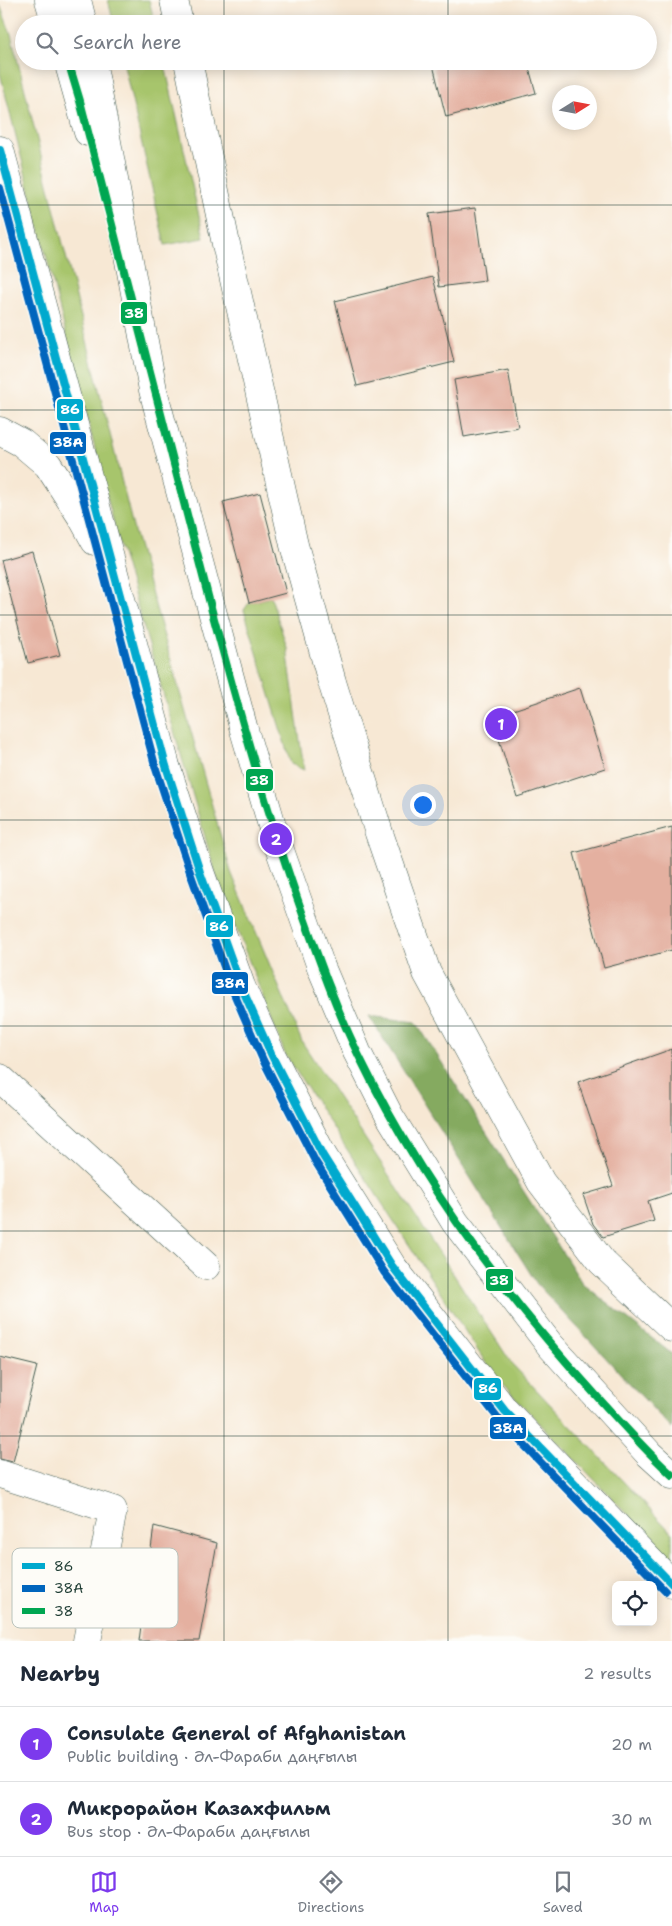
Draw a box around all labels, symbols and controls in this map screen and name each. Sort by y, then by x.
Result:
search box [15,15,657,70]
icon: search [33,29,61,57]
text: Search here [73,30,182,55]
north arrow [552,85,597,130]
line badge: 38 [120,301,148,325]
text: 38 [124,304,144,322]
line badge: 86 [56,398,84,422]
text: 86 [60,400,80,418]
line badge: 38А [49,431,87,455]
text: 38А [53,433,83,451]
pin: 1 [485,705,517,743]
line badge: 38 [245,768,274,792]
text: 38 [249,771,269,789]
your location [410,792,436,818]
pin: 2 [260,820,292,858]
line badge: 86 [205,914,234,938]
text: 86 [209,917,229,935]
line badge: 38А [211,971,249,995]
text: 38А [215,974,245,992]
line badge: 38 [485,1268,514,1292]
text: 38 [489,1271,509,1289]
line badge: 86 [473,1377,502,1401]
text: 86 [478,1379,498,1397]
line badge: 38А [489,1416,527,1440]
text: 38А [493,1419,523,1437]
legend [12,1548,178,1628]
text: 86 [54,1557,73,1575]
text: 38А [54,1579,83,1597]
map controls [612,1581,657,1626]
button: locate [612,1581,657,1626]
text: 38 [54,1602,73,1620]
text: Nearby [20,1660,100,1688]
text: 2 results [583,1663,652,1684]
text: Consulate General of Afghanistan [67,1721,406,1746]
text: 1 [32,1734,40,1755]
text: 20 m [611,1734,652,1755]
text: Public building · Әл-Фараби даңғылы [67,1746,357,1767]
text: Микрорайон Казахфильм [67,1796,331,1821]
text: 2 [30,1809,42,1830]
text: 30 m [611,1809,652,1830]
text: Bus stop · Әл-Фараби даңғылы [67,1821,310,1842]
tab: Map [89,1868,119,1916]
tab: Directions [298,1868,365,1916]
tab: Saved [543,1868,583,1916]

